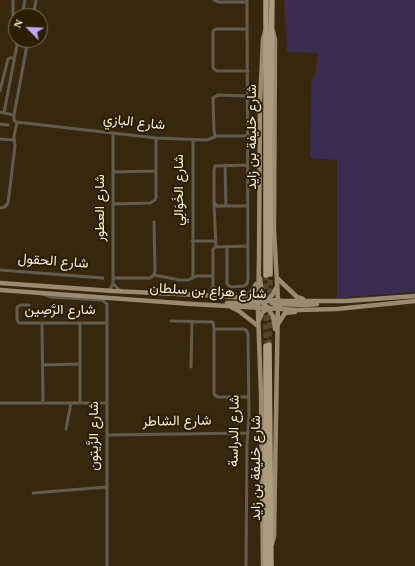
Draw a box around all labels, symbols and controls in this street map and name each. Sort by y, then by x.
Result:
north arrow [8,8,48,48]
text: N [11,17,25,30]
street label: شارع خليفة بن زايد [246,84,262,190]
street label: شارع البازي [102,112,166,136]
street label: شارع الخَوَالِي [173,154,189,226]
street label: شارع العطور [94,174,110,242]
street label: شارع الحقول [17,252,89,274]
street label: شارع هزاع بن سلطان [149,282,267,304]
street label: شارع الرَّصِين [25,304,95,320]
street label: شارع الدراسة [227,395,245,467]
street label: شارع الزَّيتون [88,401,104,471]
street label: شارع الشاطر [142,414,212,432]
street label: شارع خليفة بن زايد [250,415,266,521]

